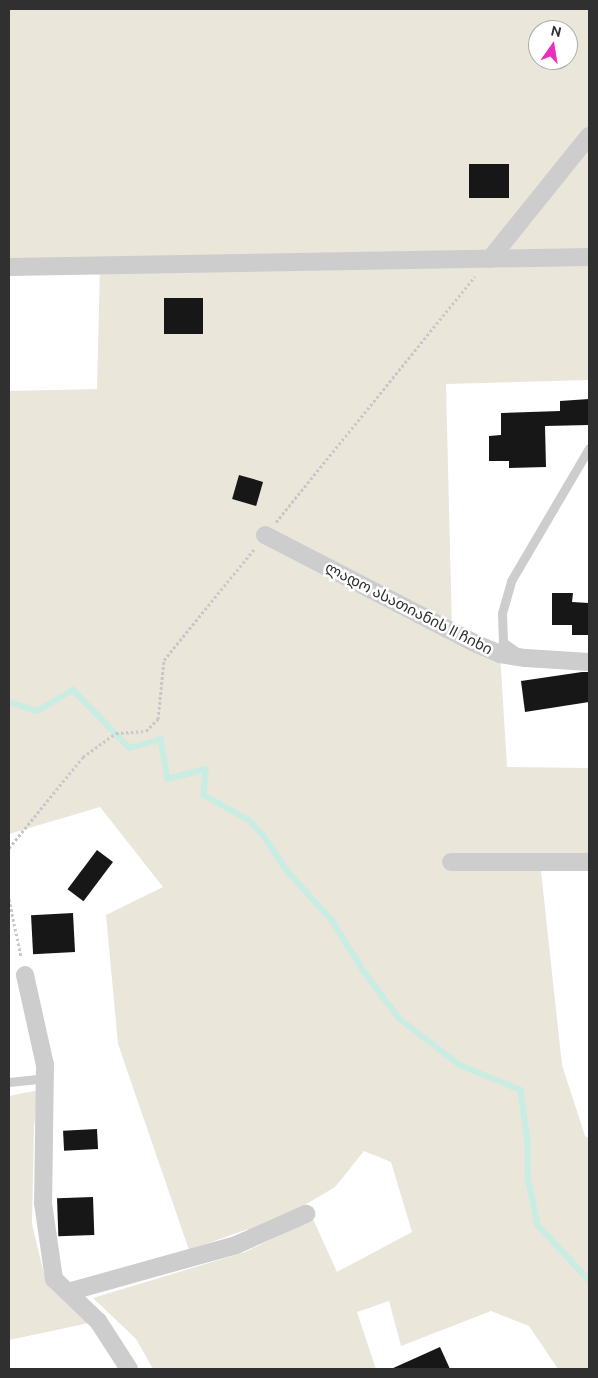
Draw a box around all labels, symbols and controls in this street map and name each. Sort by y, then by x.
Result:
north arrow [528,20,578,70]
text: N [549,22,563,40]
street label: ლადო ასათიანის II ჩიხი [322,558,496,658]

